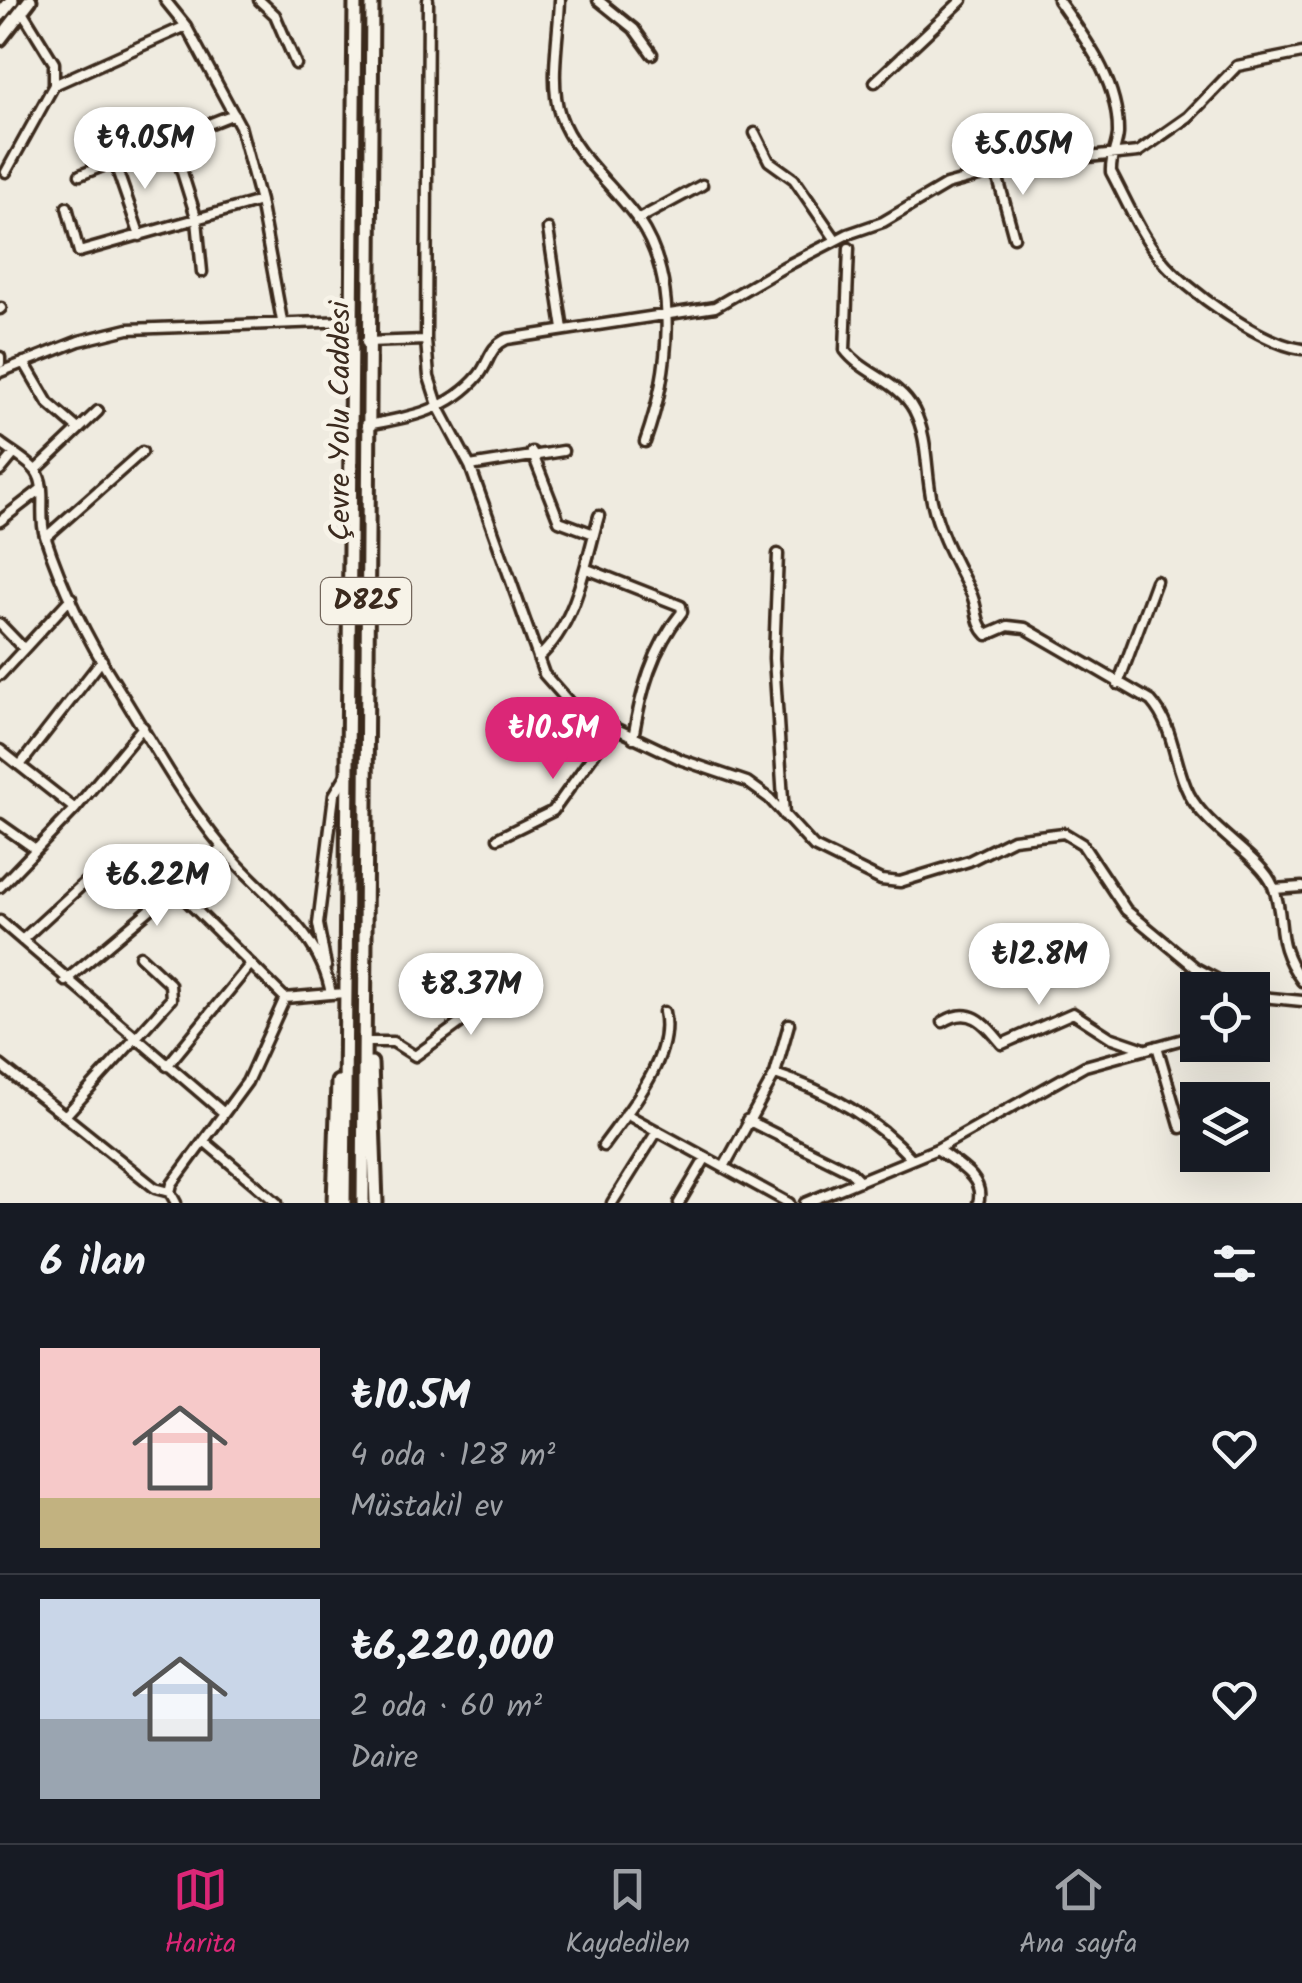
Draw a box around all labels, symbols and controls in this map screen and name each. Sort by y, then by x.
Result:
pin: ₺9.05M [64,107,226,192]
pin: ₺5.05M [942,113,1104,198]
text: ₺9.05M [96,114,194,165]
text: ₺5.05M [974,120,1072,171]
street label: Çevre Yolu Caddesi [317,299,365,541]
road number: D825 [321,578,411,624]
pin: ₺10.5M [472,697,634,782]
text: ₺10.5M [507,704,599,755]
pin: ₺6.22M [76,844,238,929]
text: ₺6.22M [105,851,209,902]
pin: ₺12.8M [958,923,1120,1008]
text: ₺12.8M [991,930,1087,981]
pin: ₺8.37M [390,953,552,1038]
text: ₺8.37M [421,960,521,1011]
map controls [1180,972,1270,1172]
button: locate [1180,972,1270,1062]
button: layers [1180,1082,1270,1172]
text: 6 ilan [40,1230,146,1297]
icon: filters [1207,1236,1262,1291]
text: ₺10.5M [350,1364,470,1431]
icon: home [120,1388,240,1508]
icon: heart [1207,1421,1262,1476]
text: 4 oda · 128 m² [350,1431,555,1482]
text: Müstakil ev [350,1482,503,1533]
text: ₺6,220,000 [350,1615,553,1682]
icon: home [120,1639,240,1759]
icon: heart [1207,1672,1262,1727]
text: 2 oda · 60 m² [350,1682,542,1733]
text: Daire [350,1733,418,1784]
tab: Harita [165,1862,236,1967]
tab: Kaydedilen [566,1862,690,1967]
tab: Ana sayfa [1019,1862,1137,1967]

